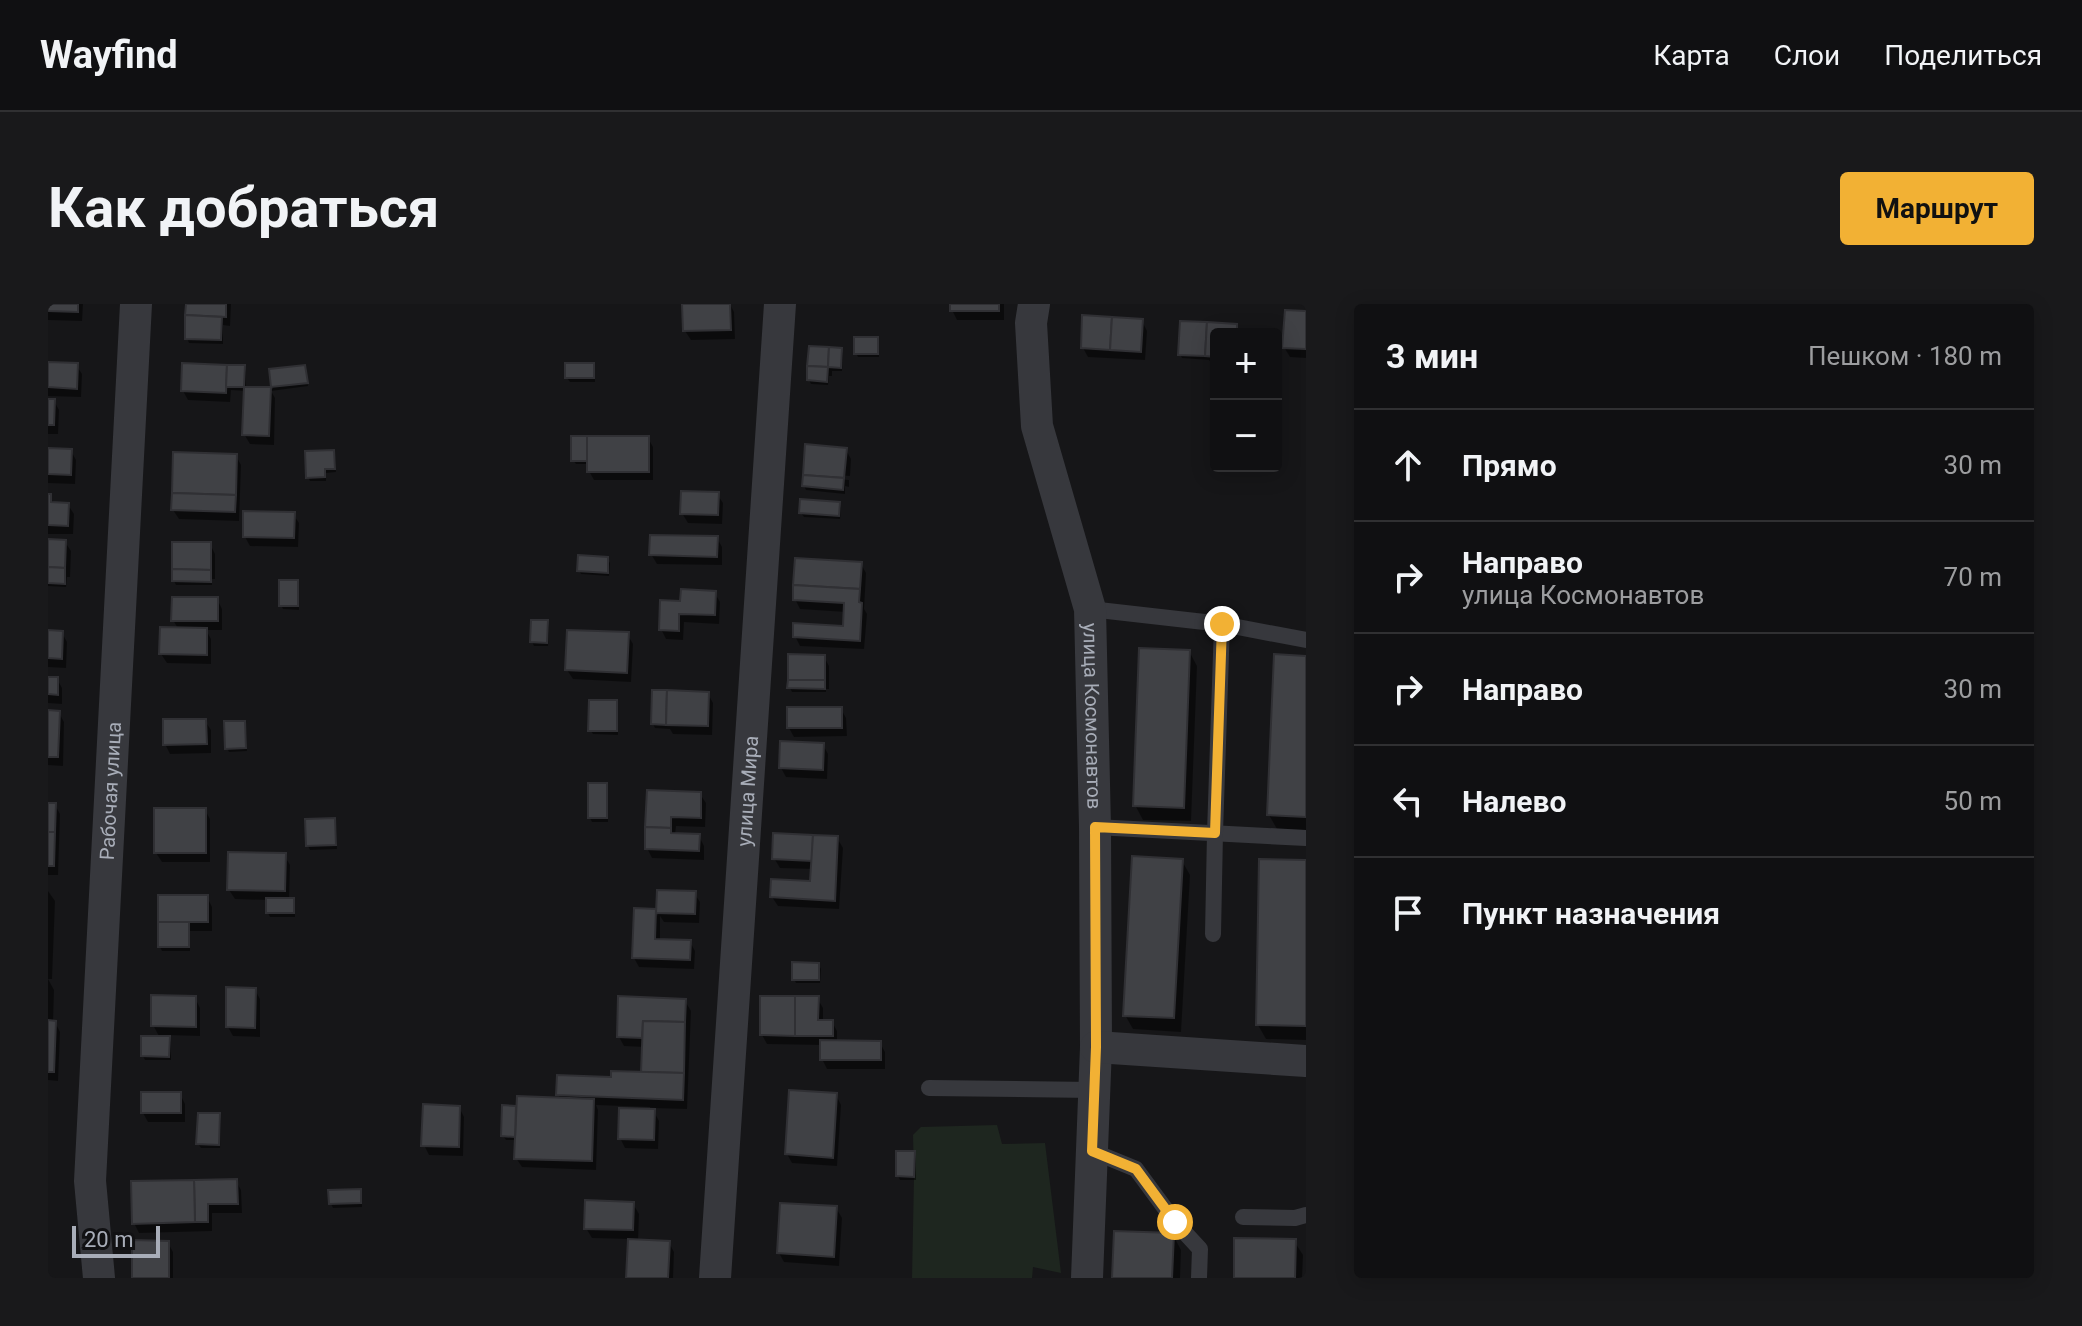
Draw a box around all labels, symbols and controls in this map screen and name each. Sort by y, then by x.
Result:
text: Wayfind [40,33,178,77]
text: Карта [1653,39,1730,72]
text: Слои [1774,39,1840,72]
text: Поделиться [1884,39,2042,72]
button: Маршрут [1840,172,2034,245]
text: Как добраться [48,175,439,241]
map controls [1210,328,1282,472]
button: + [1210,328,1282,400]
text: 3 мин [1386,336,1478,376]
text: Пешком · 180 m [1808,341,2002,371]
button: − [1210,400,1282,472]
icon: ahead [1386,443,1430,487]
text: Прямо [1462,448,1557,483]
text: 30 m [1944,450,2002,480]
text: Направо [1462,545,1583,580]
icon: right [1386,555,1430,599]
text: 70 m [1944,562,2002,592]
text: улица Космонавтов [1462,580,1704,610]
route end [1204,606,1240,642]
street label: улица Космонавтов [1078,623,1107,810]
icon: right [1386,667,1430,711]
text: Направо [1462,672,1583,707]
text: 30 m [1944,674,2002,704]
street label: Рабочая улица [95,721,126,861]
street label: улица Мира [732,735,763,847]
icon: left [1386,779,1430,823]
text: Налево [1462,784,1566,819]
text: 50 m [1944,786,2002,816]
icon: arrive [1386,891,1430,935]
text: Пункт назначения [1462,896,1720,931]
route start [1157,1204,1193,1240]
scale bar [72,1222,160,1258]
text: 20 m [84,1227,133,1252]

